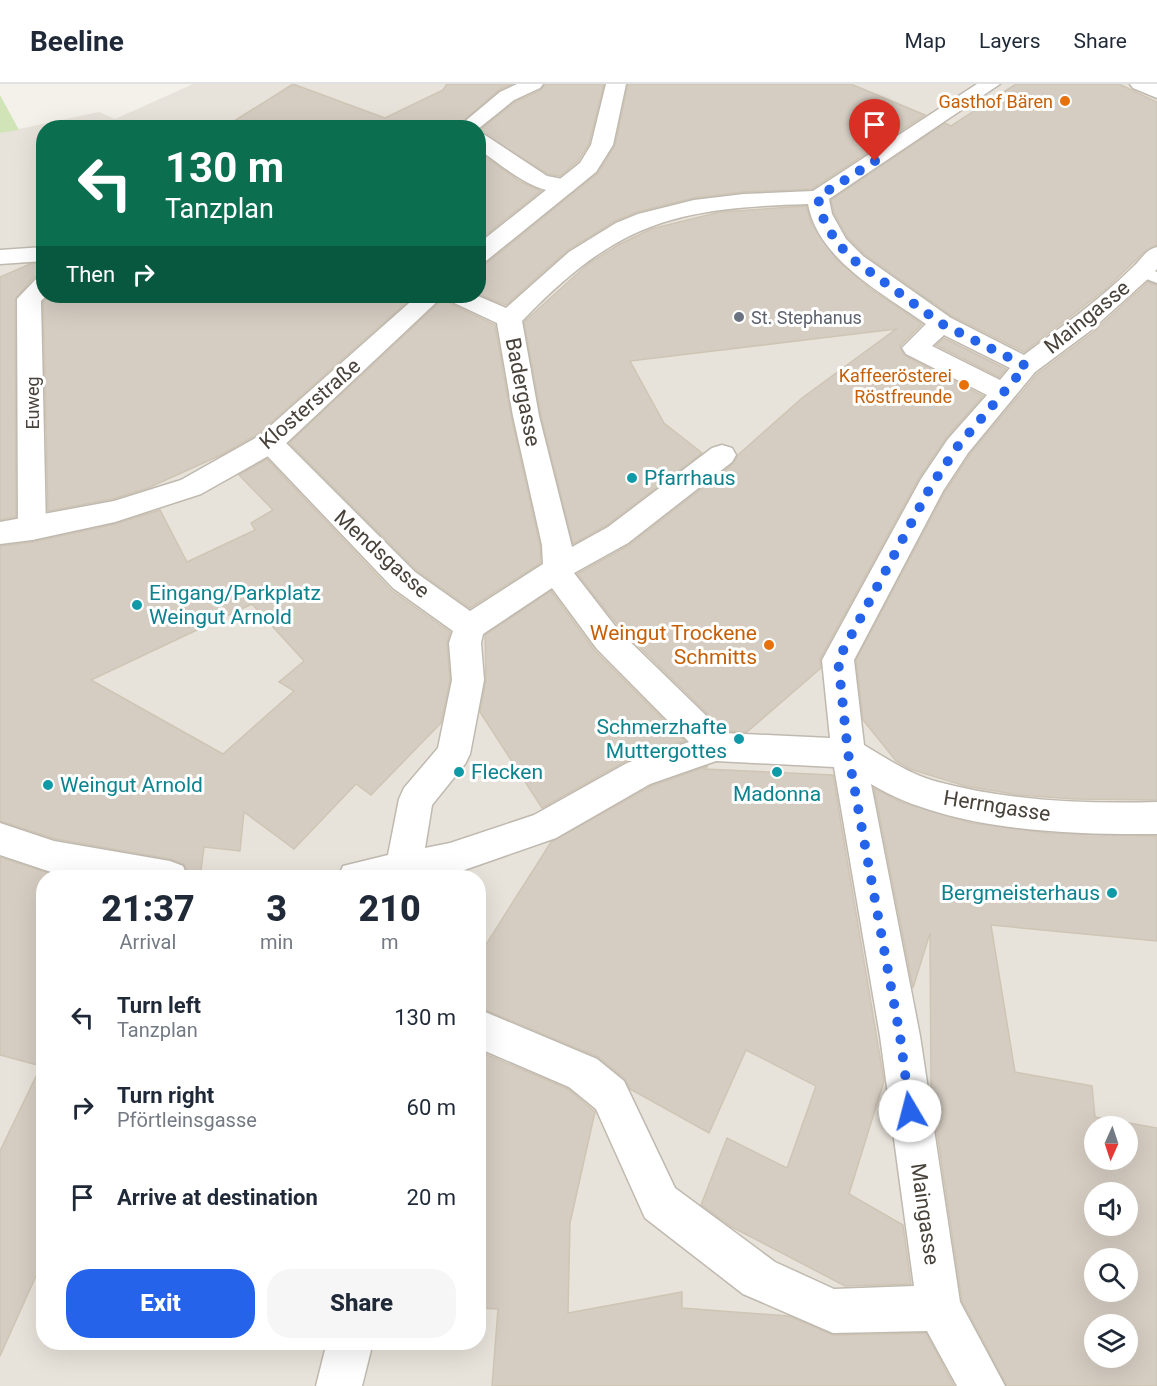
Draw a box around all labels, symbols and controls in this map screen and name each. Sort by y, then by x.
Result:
text: Beeline [30,25,124,58]
text: Map [904,29,946,53]
text: Layers [979,29,1040,53]
text: Share [1073,29,1127,53]
place label: Gasthof Bären [938,91,1053,112]
marker: Gasthof Bären [1058,94,1072,108]
pin [849,99,900,161]
icon: arrive [858,108,891,141]
text: 130 m [165,143,284,192]
icon: left [66,144,144,222]
text: Tanzplan [165,193,274,225]
icon: right [127,258,160,291]
text: Then [66,262,115,287]
street label: Maingasse [1040,275,1134,359]
place label: St. Stephanus [751,307,862,328]
marker: St. Stephanus [732,310,746,324]
street label: Badergasse [501,336,545,448]
street label: Klosterstraße [255,354,365,454]
place label: Kaffeerösterei Röstfreunde [839,365,952,407]
street label: Euweg [22,376,43,430]
marker: Kaffeerösterei Röstfreunde [957,378,971,392]
place label: Pfarrhaus [644,466,736,490]
marker: Pfarrhaus [625,471,639,485]
street label: Mendsgasse [329,505,435,603]
place label: Eingang/Parkplatz Weingut Arnold [149,581,321,629]
marker: Eingang/Parkplatz Weingut Arnold [130,598,144,612]
place label: Weingut Trockene Schmitts [590,621,757,669]
marker: Weingut Trockene Schmitts [762,638,776,652]
place label: Schmerzhafte Muttergottes [597,715,727,763]
marker: Schmerzhafte Muttergottes [732,732,746,746]
place label: Flecken [471,760,543,784]
marker: Flecken [452,765,466,779]
marker: Madonna [770,765,784,779]
place label: Weingut Arnold [60,773,203,797]
marker: Weingut Arnold [41,778,55,792]
place label: Madonna [733,782,821,806]
street label: Herrngasse [942,786,1052,826]
place label: Bergmeisterhaus [941,881,1100,905]
marker: Bergmeisterhaus [1105,886,1119,900]
text: 21:37 [101,888,195,930]
text: 3 [266,888,287,930]
text: 210 [359,888,421,930]
text: Arrival [120,930,176,954]
text: min [260,930,293,954]
text: m [381,930,398,954]
text: Turn left [117,993,201,1018]
icon: left [66,1001,99,1034]
text: 130 m [394,1005,456,1030]
text: Tanzplan [117,1018,198,1042]
position arrow [878,1079,942,1143]
text: Turn right [117,1083,214,1108]
icon: right [66,1091,99,1124]
text: 60 m [407,1095,456,1120]
text: Pförtleinsgasse [117,1108,257,1132]
north arrow [1084,1116,1138,1170]
map controls [1084,1116,1138,1368]
street label: Maingasse [906,1162,944,1266]
icon: arrive [66,1181,99,1214]
button: sound [1084,1182,1138,1236]
text: Arrive at destination [117,1185,318,1210]
text: 20 m [407,1185,456,1210]
button: search [1084,1248,1138,1302]
button: Exit [66,1269,255,1338]
button: Share [267,1269,456,1338]
button: layers [1084,1314,1138,1368]

